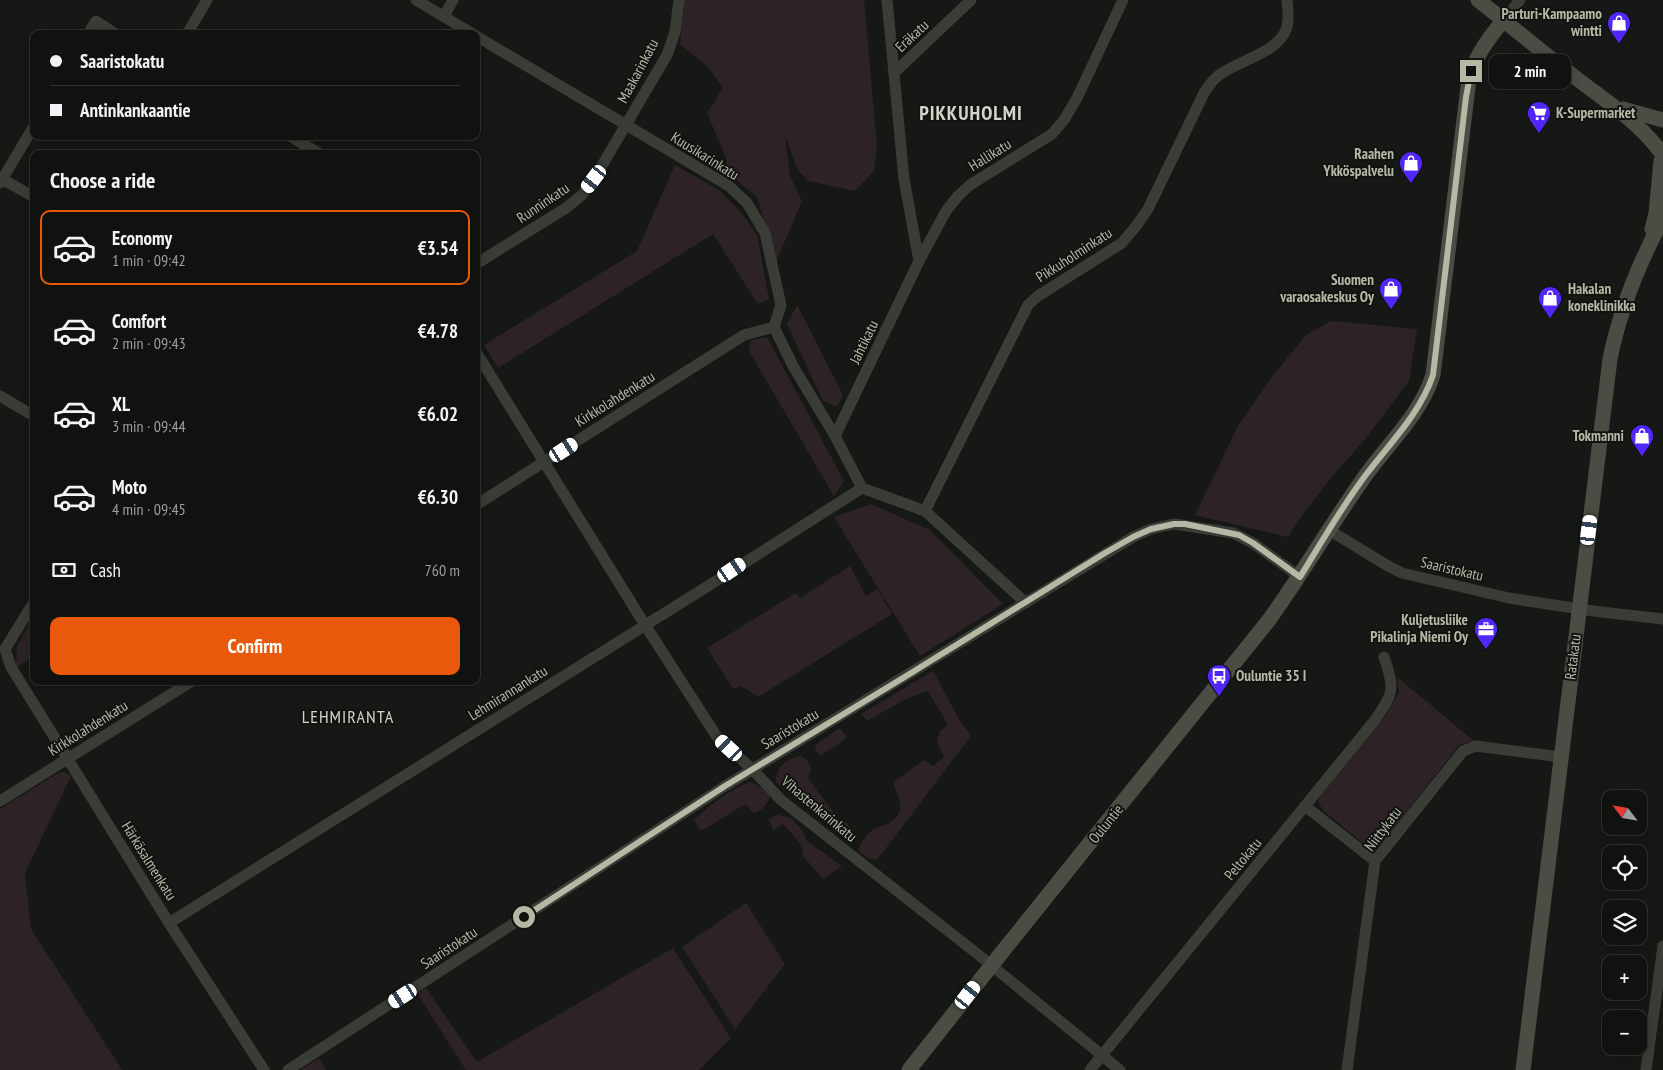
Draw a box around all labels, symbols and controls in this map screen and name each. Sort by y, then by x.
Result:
place label: Parturi-Kampaamo wintti [1501,4,1602,40]
shop icon: Parturi-Kampaamo wintti [1606,10,1632,44]
street label: Eräkatu [891,15,932,56]
street label: Maakarinkatu [613,35,662,106]
text: Saaristokatu [80,49,164,73]
callout: 2 min [1488,54,1571,88]
route end [1460,60,1482,82]
text: 2 min [1514,61,1546,81]
text: Antinkankaantie [80,98,191,122]
district label: PIKKUHOLMI [919,100,1023,126]
supermarket icon: K-Supermarket [1526,100,1552,134]
place label: K-Supermarket [1556,103,1636,122]
street label: Kuusikarinkatu [668,127,743,184]
street label: Hallikatu [965,134,1015,175]
place label: Raahen Ykköspalvelu [1322,144,1394,180]
shop icon: Raahen Ykköspalvelu [1398,150,1424,184]
car [578,163,609,195]
text: Choose a ride [50,166,155,194]
street label: Runninkatu [513,178,573,227]
street label: Pikkuholminkatu [1032,223,1115,286]
icon: car [52,225,97,270]
text: Economy [112,226,172,250]
text: €3.54 [418,236,458,260]
text: 1 min · 09:42 [112,250,186,270]
place label: Suomen varaosakeskus Oy [1279,270,1375,306]
shop icon: Suomen varaosakeskus Oy [1378,276,1404,310]
place label: Hakalan koneklinikka [1568,279,1636,315]
shop icon: Hakalan koneklinikka [1537,285,1563,319]
icon: car [52,308,97,353]
text: Comfort [112,309,166,333]
street label: Jahtikatu [844,317,882,368]
text: €4.78 [418,319,458,343]
text: 2 min · 09:43 [112,333,186,353]
street label: Kirkkolahdenkatu [571,367,658,431]
icon: car [52,391,97,436]
text: XL [112,392,130,416]
text: €6.02 [418,402,458,426]
text: 3 min · 09:44 [112,416,186,436]
shop icon: Tokmanni [1629,423,1655,457]
place label: Tokmanni [1573,426,1624,445]
car [547,436,580,464]
icon: car [52,474,97,519]
text: Moto [112,475,147,499]
text: €6.30 [418,485,458,509]
text: 4 min · 09:45 [112,499,186,519]
car [1579,514,1598,546]
street label: Saaristokatu [1419,552,1485,585]
car [715,555,748,585]
icon: cash [50,556,78,584]
text: Cash [90,558,121,582]
text: 760 m [425,560,460,580]
place label: Kuljetusliike Pikalinja Niemi Oy [1370,610,1469,646]
office icon: Kuljetusliike Pikalinja Niemi Oy [1473,616,1499,650]
button: Confirm [50,617,460,675]
street label: Ratakatu [1560,633,1585,681]
street label: Lehmirannankatu [465,661,551,724]
bus stop icon: Ouluntie 35 I [1206,663,1232,697]
place label: Ouluntie 35 I [1236,666,1306,685]
street label: Kirkkolahdenkatu [44,696,131,760]
street label: Saaristokatu [758,704,822,753]
district label: LEHMIRANTA [302,705,394,728]
car [712,732,745,764]
street label: Vihastenkarinkatu [777,771,861,846]
north arrow [1602,790,1648,835]
map controls [1602,790,1647,1055]
street label: Ouluntie [1084,800,1127,847]
street label: Niittykatu [1360,803,1405,855]
street label: Härkäsalmenkatu [118,818,181,904]
street label: Peltokatu [1220,834,1265,884]
button: locate [1602,845,1647,890]
button: layers [1602,900,1647,945]
route start [513,906,535,928]
street label: Saaristokatu [417,922,481,973]
button: + [1602,955,1647,1000]
car [952,979,983,1011]
car [386,982,419,1010]
button: − [1602,1010,1647,1055]

